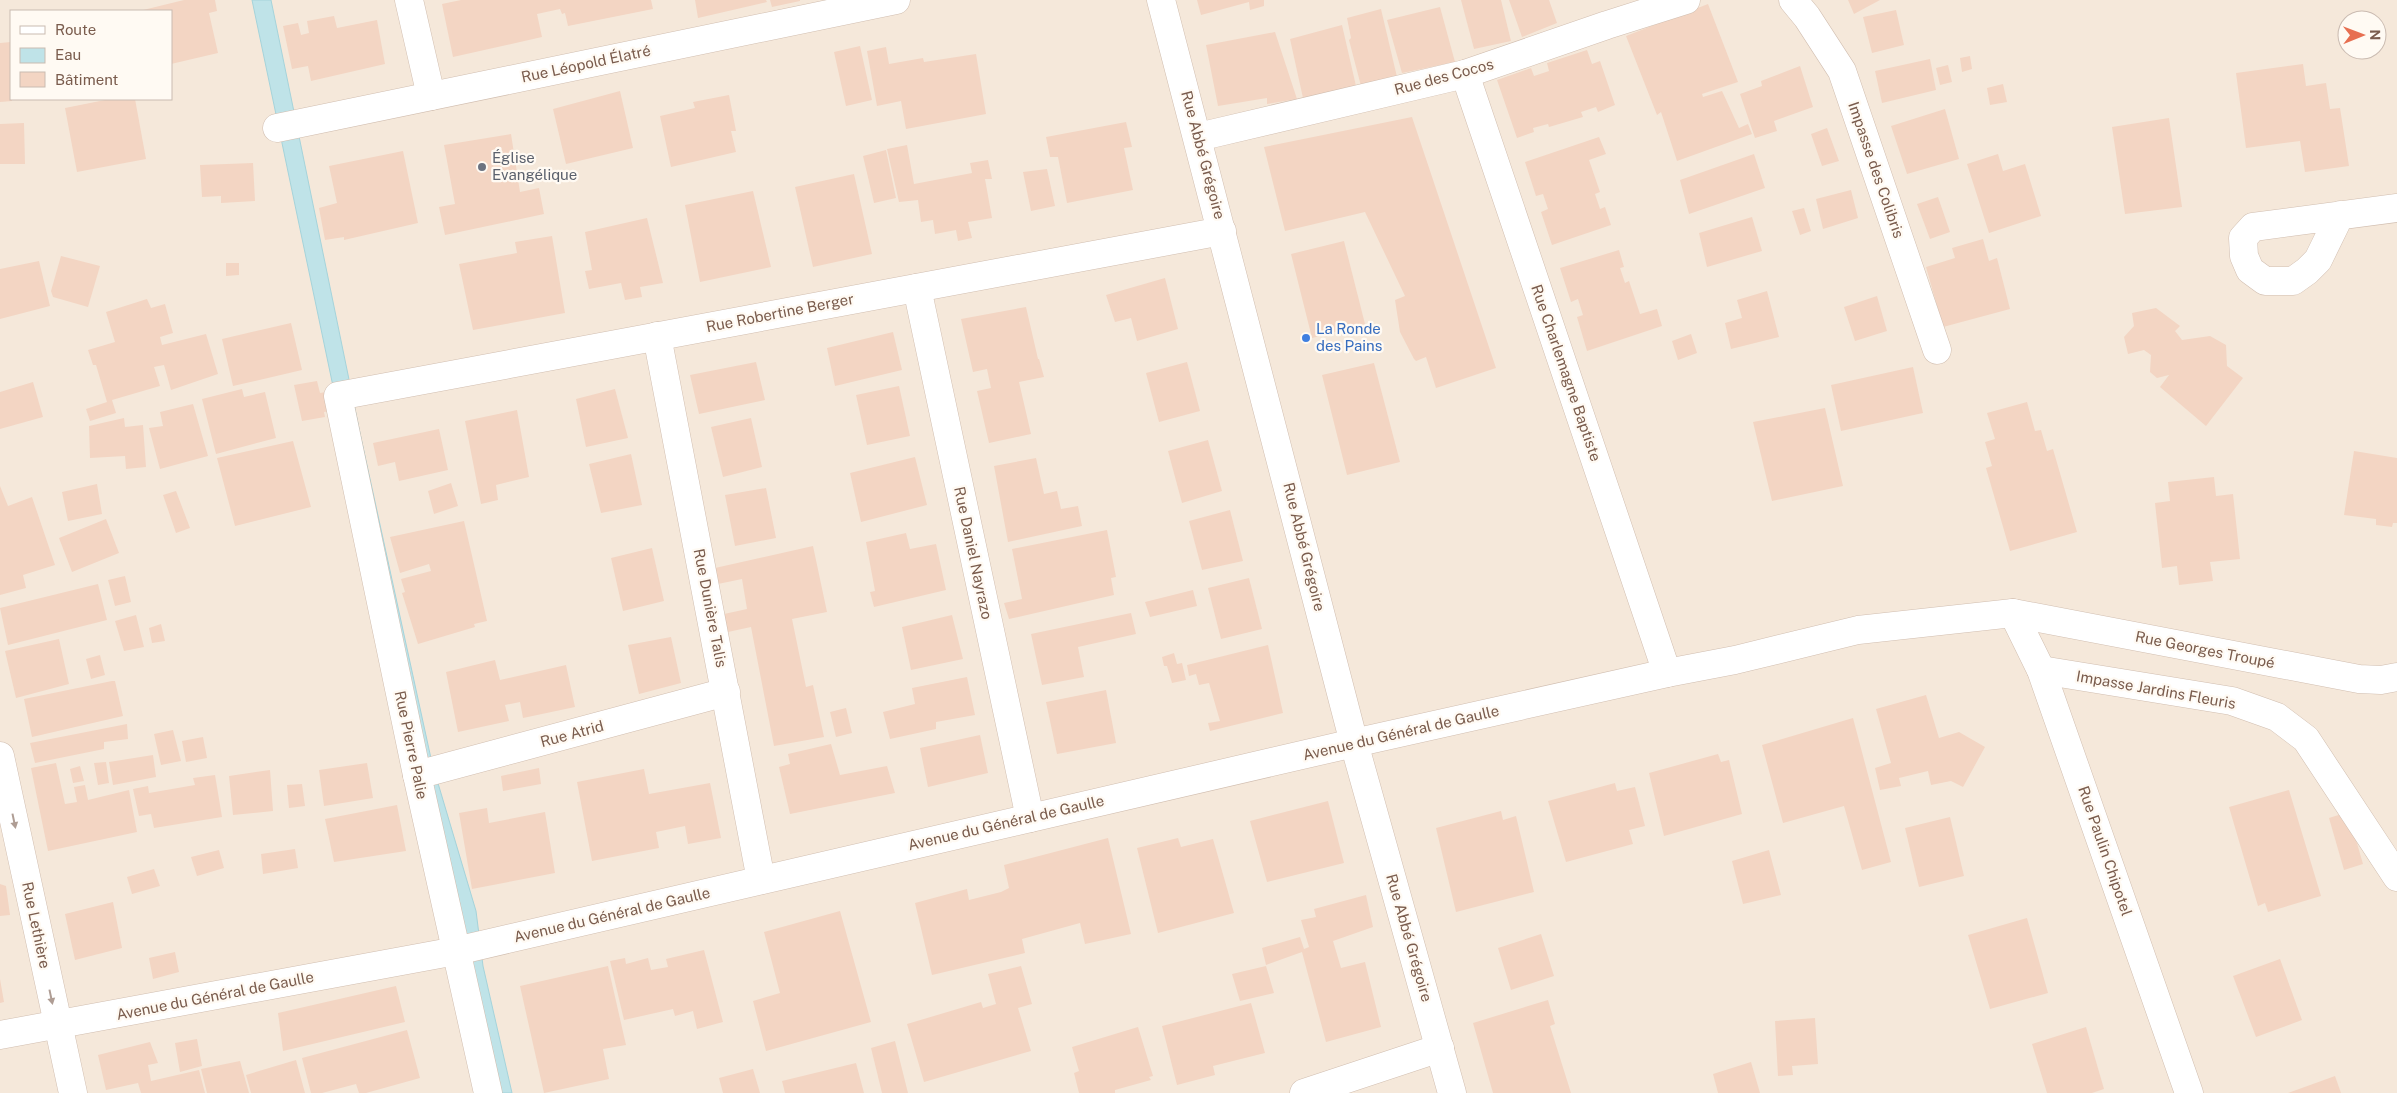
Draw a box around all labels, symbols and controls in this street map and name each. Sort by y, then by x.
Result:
legend [10,10,172,100]
north arrow [2337,10,2387,60]
text: Route [55,21,96,38]
text: N [2367,29,2383,40]
street label: Rue Léopold Élatré [520,41,652,86]
text: Eau [55,46,81,63]
street label: Rue des Cocos [1392,55,1495,98]
text: Bâtiment [55,71,118,88]
street label: Rue Abbé Grégoire [1178,89,1229,221]
street label: Impasse des Colibris [1845,99,1908,240]
place label: Église Evangélique [492,149,577,183]
marker: Église Evangélique [476,161,488,173]
street label: Rue Charlemagne Baptiste [1528,282,1605,463]
street label: Rue Robertine Berger [705,290,855,335]
place label: La Ronde des Pains [1316,320,1382,354]
marker: La Ronde des Pains [1300,332,1312,344]
street label: Rue Abbé Grégoire [1280,481,1329,613]
street label: Rue Daniel Nayrazo [951,485,996,621]
street label: Rue Dunière Talis [691,547,730,669]
street label: Rue Georges Troupé [2134,628,2276,671]
street label: Impasse Jardins Fleuris [2075,667,2237,712]
street label: Rue Pierre Palie [392,689,431,801]
street label: Avenue du Général de Gaulle [1301,702,1501,763]
street label: Rue Atrid [538,717,605,750]
street label: Rue Paulin Chipotel [2075,784,2136,918]
street label: Avenue du Général de Gaulle [906,792,1106,853]
one-way arrow [10,813,18,829]
street label: Rue Abbé Grégoire [1383,872,1436,1004]
street label: Rue Lethière [19,880,54,970]
street label: Avenue du Général de Gaulle [512,884,712,945]
street label: Avenue du Général de Gaulle [115,968,315,1023]
one-way arrow [47,989,55,1005]

